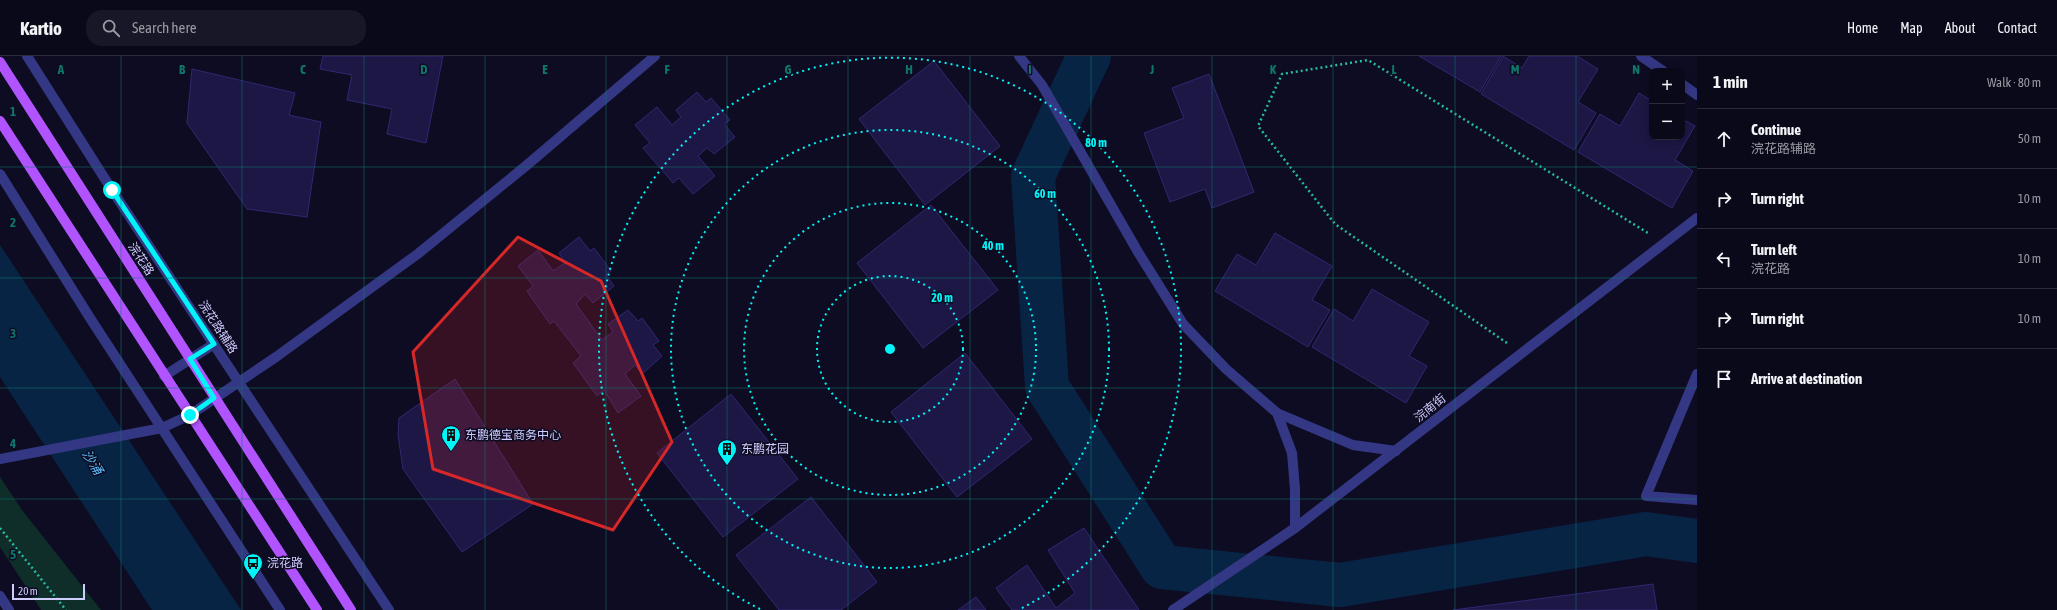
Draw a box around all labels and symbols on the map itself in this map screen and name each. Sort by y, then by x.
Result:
text: A [57,62,65,77]
text: B [179,62,186,77]
text: C [300,62,306,77]
text: D [420,62,428,77]
text: E [542,62,548,77]
text: F [664,62,670,77]
text: G [785,62,792,77]
text: H [905,62,913,77]
text: I [1028,62,1032,77]
text: J [1149,62,1154,77]
text: K [1270,62,1277,77]
text: L [1391,62,1397,77]
text: M [1511,62,1520,77]
text: N [1632,62,1640,77]
text: 1 [10,104,16,119]
text: 80 m [1085,136,1107,150]
route start [103,181,121,199]
text: 60 m [1034,187,1056,201]
text: 2 [10,215,16,230]
text: 40 m [981,239,1004,253]
street label: 浣花路 [125,240,157,278]
text: 20 m [931,291,953,305]
street label: 浣花路辅路 [196,298,240,356]
text: 3 [10,326,16,341]
centre of rings [883,342,897,356]
street label: 浣南街 [1412,391,1448,425]
route end [181,406,199,424]
building icon: 东鹏德宝商务中心 [440,424,462,452]
place label: 东鹏德宝商务中心 [465,428,561,442]
text: 4 [9,436,16,451]
building icon: 东鹏花园 [716,438,738,466]
place label: 东鹏花园 [741,442,789,456]
water label: 沙涌 [79,447,107,479]
text: 5 [10,547,16,562]
bus stop icon: 浣花路 [242,552,264,580]
place label: 浣花路 [267,556,303,570]
scale bar [12,582,85,601]

